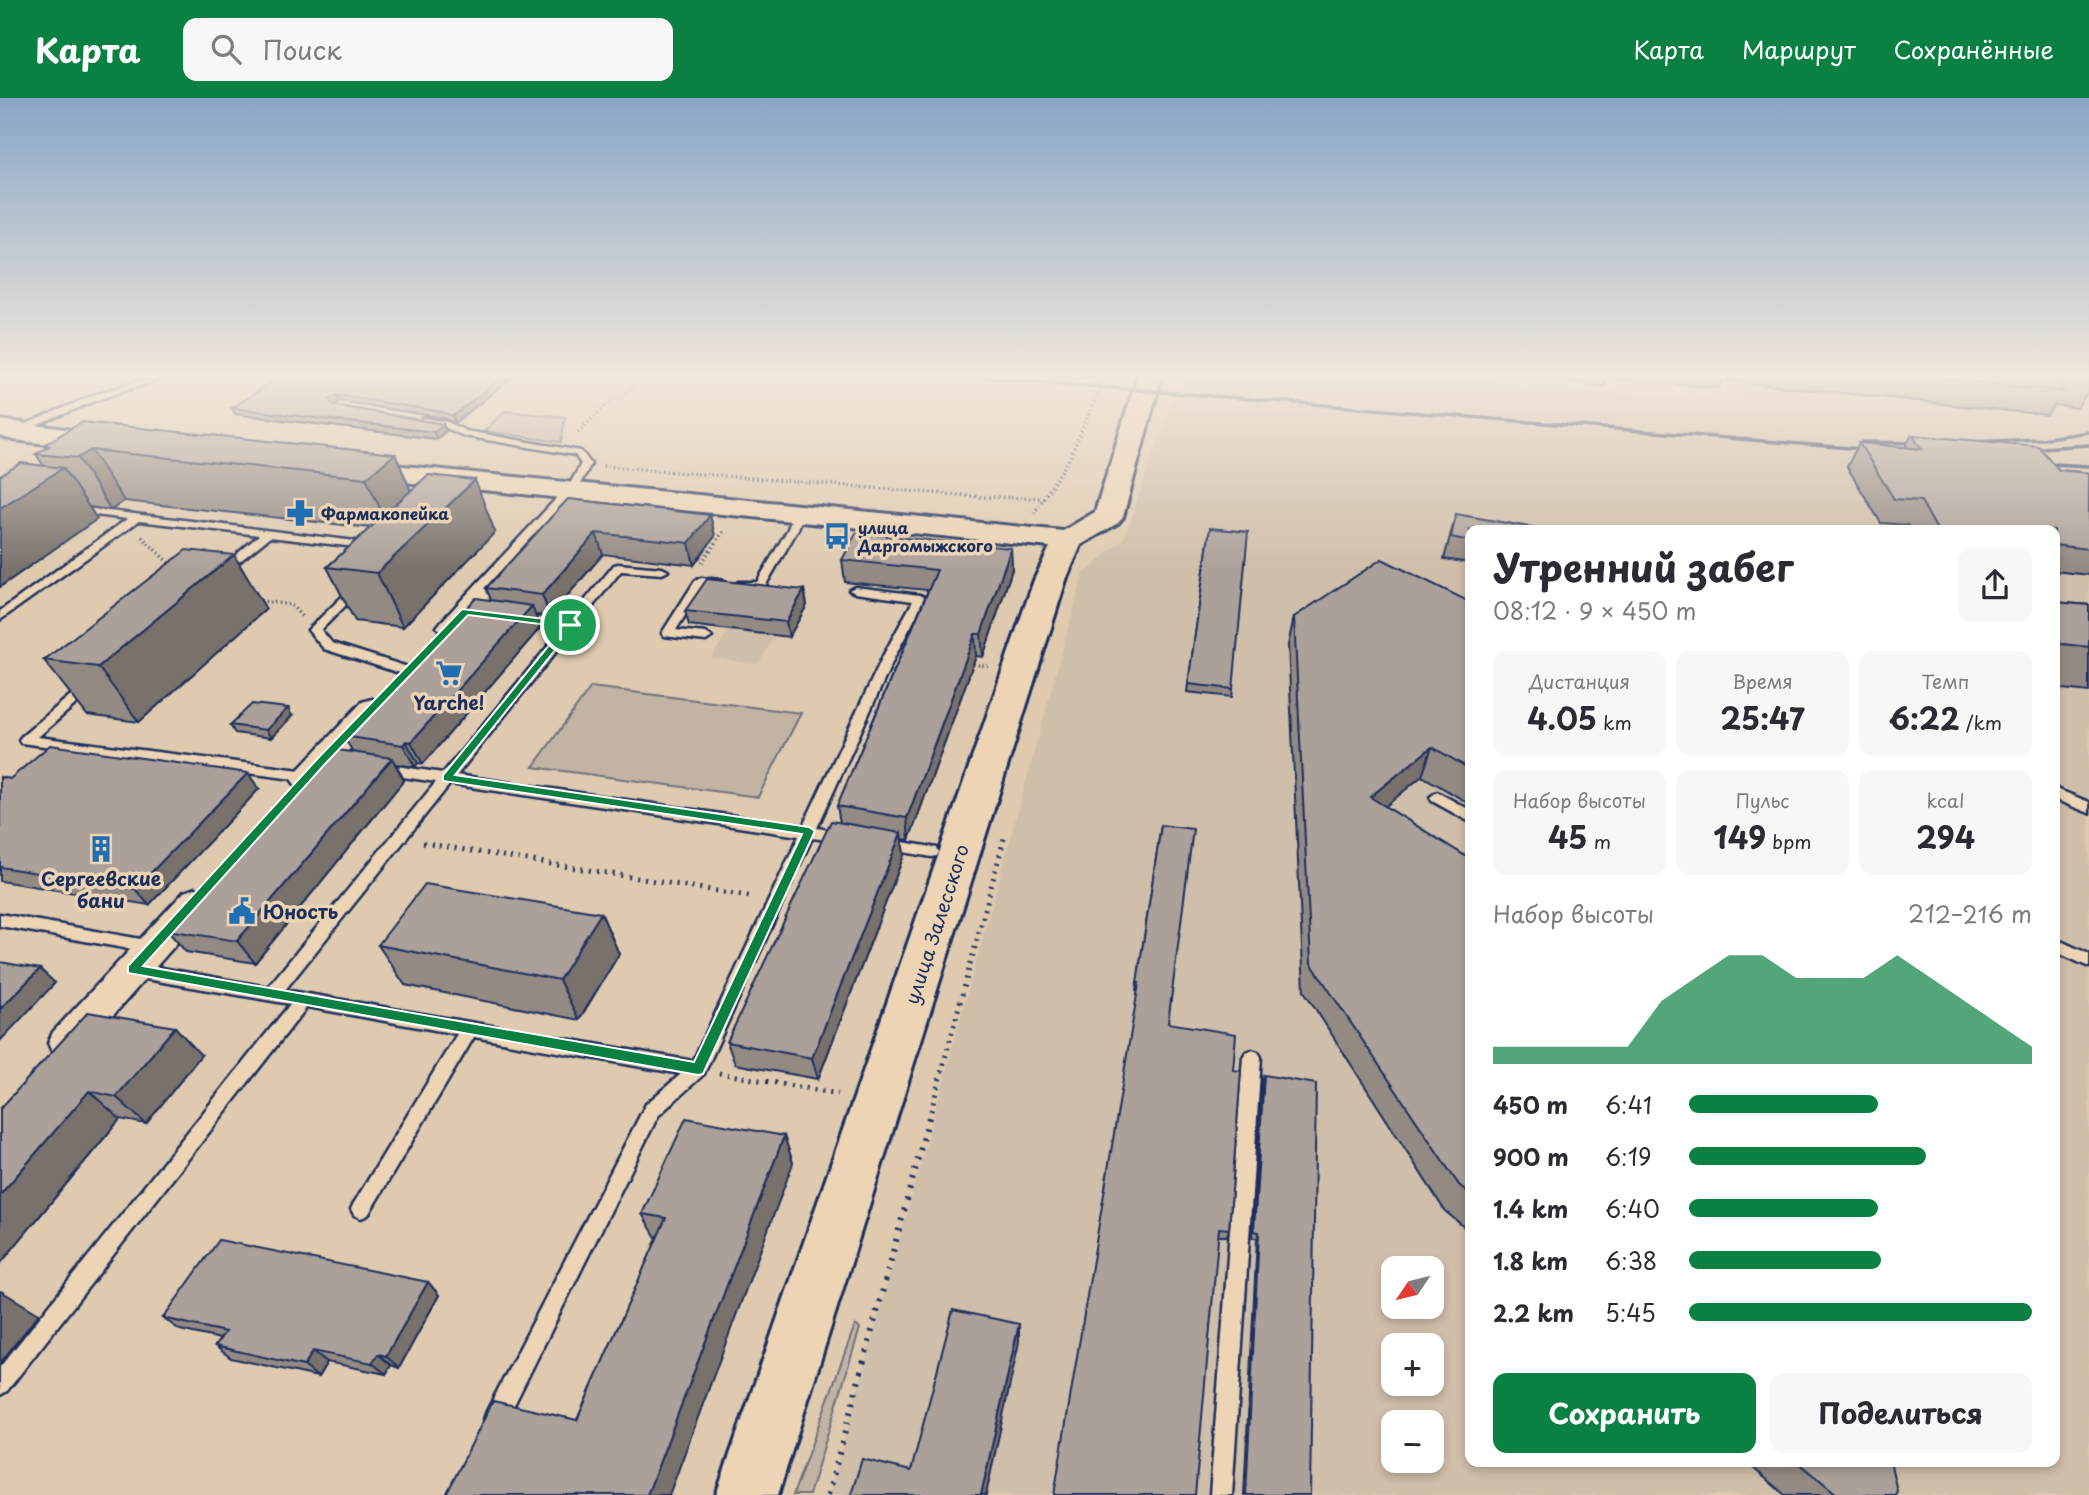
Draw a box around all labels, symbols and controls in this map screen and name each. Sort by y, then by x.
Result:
search box [183,18,673,81]
text: Карта [35,24,141,74]
icon: search [207,30,245,68]
text: Поиск [263,30,342,69]
text: Карта [1633,31,1704,67]
text: Маршрут [1742,31,1856,67]
text: Сохранённые [1894,31,2054,67]
pharmacy icon: Фармакопейка [285,498,315,528]
place label: Фармакопейка [321,501,449,525]
place label: улица Даргомыжского [857,515,993,557]
bus stop icon: улица Даргомыжского [822,521,852,551]
text: Утренний забег [1493,538,1793,595]
button: share [1958,548,2032,622]
text: 08:12 · 9 × 450 m [1493,593,1696,628]
pin [540,595,600,655]
icon: arrive [551,606,589,644]
supermarket icon: Yarche! [434,658,464,688]
text: Дистанция [1529,667,1630,695]
text: Время [1732,667,1793,695]
text: Темп [1921,667,1970,695]
place label: Yarche! [414,688,484,716]
text: 4.05 [1527,695,1597,740]
text: 25:47 [1720,695,1805,740]
text: 6:22 [1889,695,1960,740]
text: km [1597,708,1632,736]
text: /km [1960,708,2002,736]
text: Набор высоты [1513,786,1646,814]
text: Пульс [1736,786,1789,814]
text: kcal [1927,786,1964,814]
text: 45 [1548,814,1587,859]
text: 149 [1713,814,1766,859]
text: 294 [1916,814,1975,859]
text: m [1587,827,1611,855]
text: bpm [1766,827,1812,855]
building icon: Сергеевские бани [86,834,116,864]
street label: улица Залесского [897,840,975,1008]
place label: Сергеевские бани [41,864,161,914]
public building icon: Юность [227,896,257,926]
text: Набор высоты [1493,896,1654,931]
text: 212–216 m [1908,896,2032,931]
place label: Юность [263,897,338,925]
text: 450 m [1493,1087,1568,1122]
text: 6:41 [1605,1087,1652,1122]
text: 900 m [1493,1139,1569,1174]
text: 6:19 [1605,1139,1651,1174]
text: 1.4 km [1493,1191,1568,1226]
text: 6:40 [1605,1191,1660,1226]
text: 1.8 km [1493,1243,1568,1278]
text: 6:38 [1605,1243,1657,1278]
north arrow [1381,1256,1444,1320]
map controls [1381,1256,1444,1473]
text: 2.2 km [1493,1295,1574,1330]
text: 5:45 [1605,1295,1656,1330]
button: + [1381,1333,1444,1396]
button: Сохранить [1493,1373,1756,1453]
button: Поделиться [1770,1373,2032,1453]
button: − [1381,1410,1444,1473]

